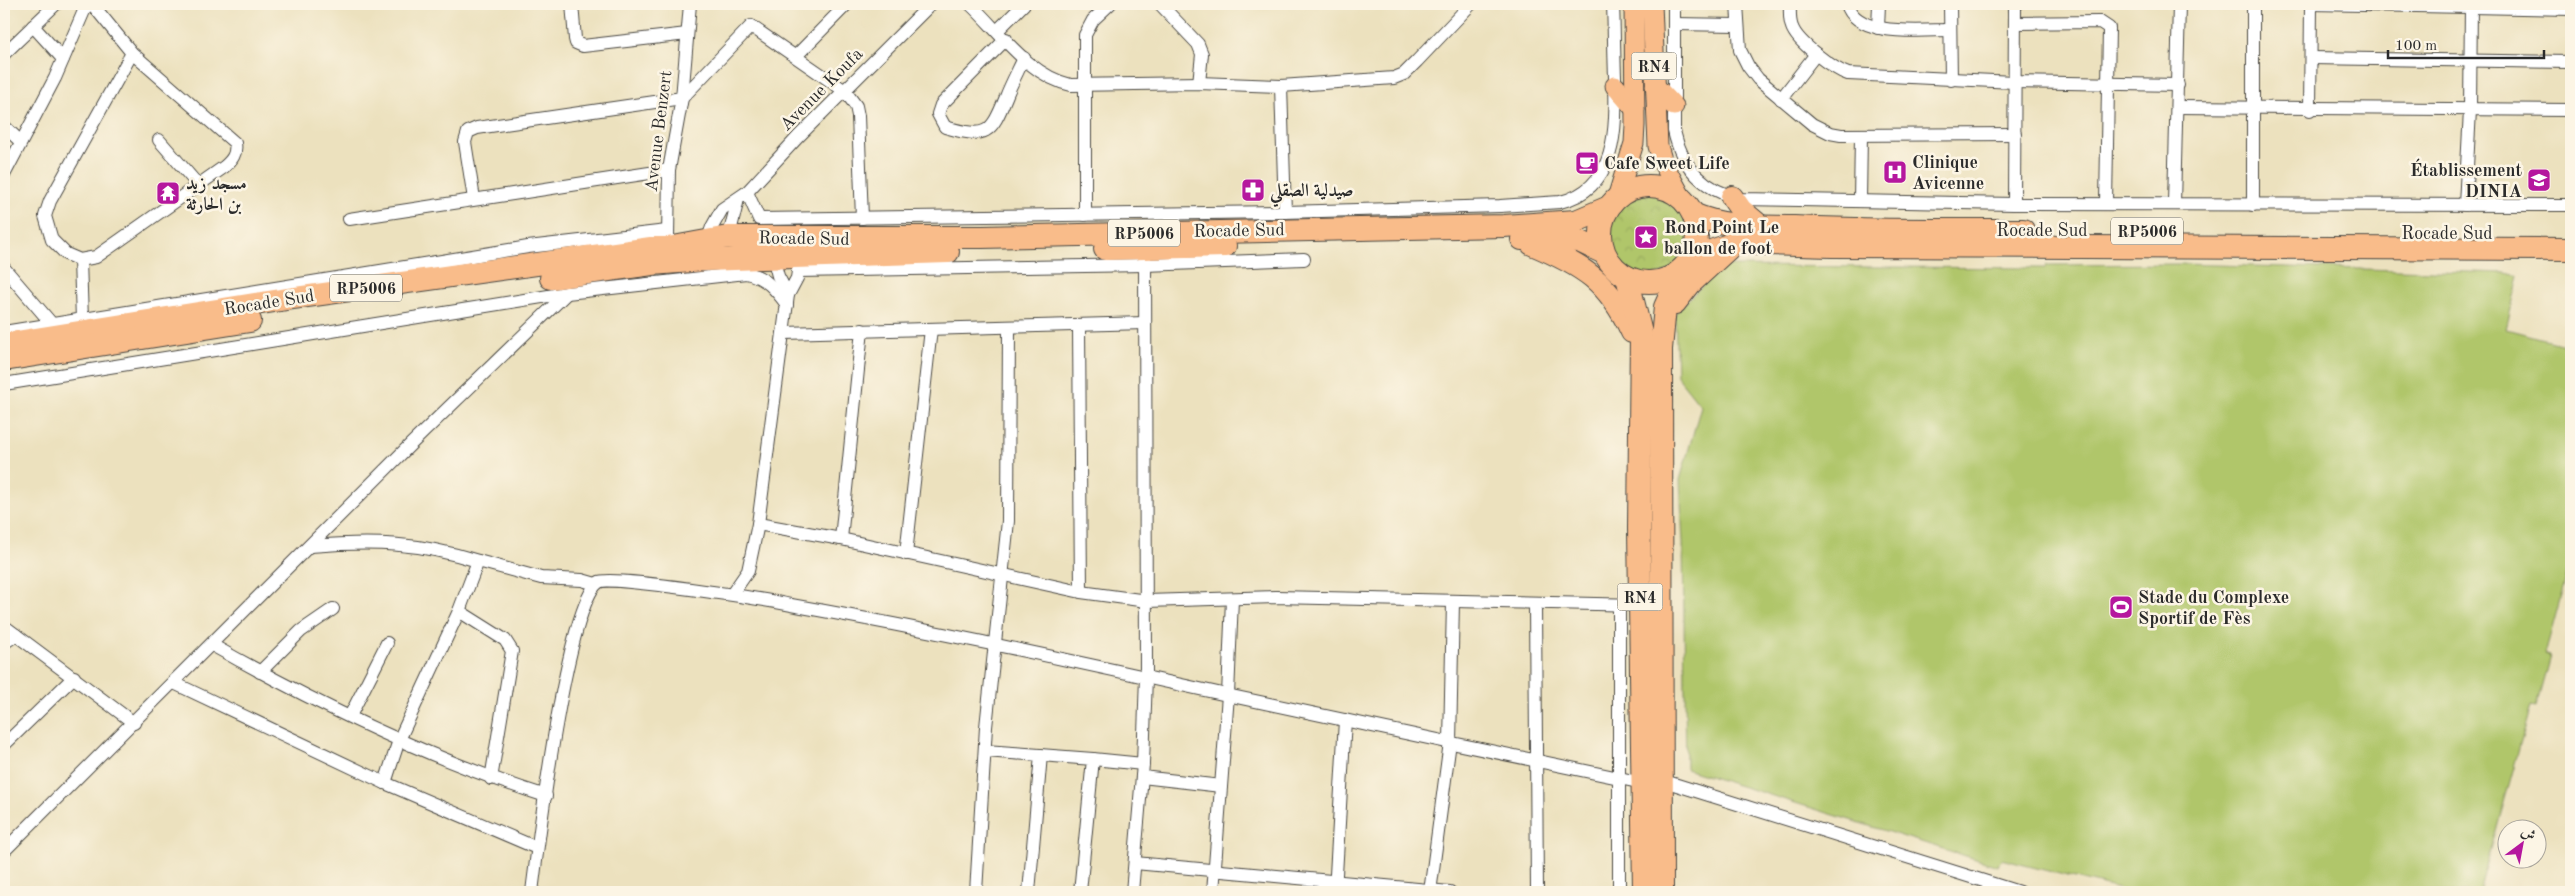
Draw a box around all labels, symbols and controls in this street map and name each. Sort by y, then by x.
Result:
scale bar [2388,28,2544,60]
text: 100 m [2395,39,2437,54]
street label: Avenue Koufa [777,45,867,135]
road number: RN4 [1632,52,1676,80]
street label: Avenue Benzert [643,69,675,193]
cafe icon: Cafe Sweet Life [1574,150,1600,176]
place label: Clinique Avicenne [1912,154,1984,193]
place label: Cafe Sweet Life [1604,155,1730,173]
place label: Établissement DINIA [2410,158,2522,201]
hospital icon: Clinique Avicenne [1882,159,1908,185]
school or university icon: Établissement DINIA [2526,167,2552,193]
place label: مسجد زيد بن الحارثة [186,175,247,215]
pharmacy icon: صيدلية الصقلي [1240,177,1266,203]
temple icon: مسجد زيد بن الحارثة [155,180,181,206]
place label: صيدلية الصقلي [1269,182,1354,208]
road number: RP5006 [2111,218,2183,245]
place label: Rond Point Le ballon de foot [1664,219,1779,258]
road number: RP5006 [1108,220,1180,247]
street label: Rocade Sud [1193,221,1285,241]
street label: Rocade Sud [1996,222,2088,240]
place icon: Rond Point Le ballon de foot [1633,224,1659,250]
street label: Rocade Sud [2401,225,2493,243]
street label: Rocade Sud [758,229,850,249]
road number: RP5006 [330,274,402,302]
street label: Rocade Sud [223,287,316,319]
road number: RN4 [1618,584,1662,610]
place label: Stade du Complexe Sportif de Fès [2138,589,2289,628]
sports icon: Stade du Complexe Sportif de Fès [2108,594,2134,620]
north arrow [2498,818,2548,868]
text: ش [2519,824,2538,843]

